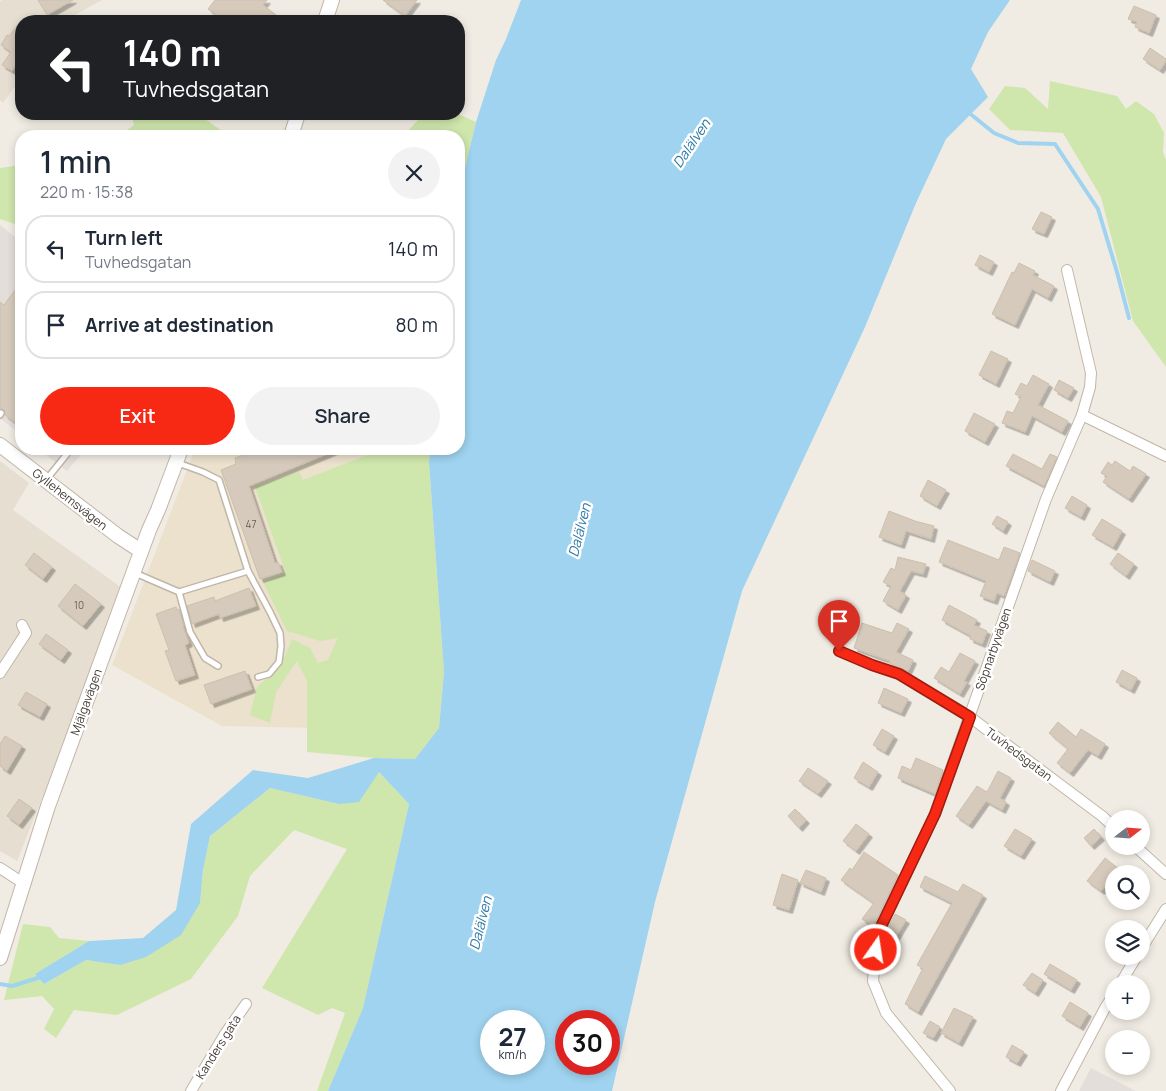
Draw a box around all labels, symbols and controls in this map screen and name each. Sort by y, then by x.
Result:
text: 140 m [123,29,221,77]
icon: left [40,35,105,100]
text: Tuvhedsgatan [123,74,269,104]
water label: Dalälven [668,114,715,171]
text: 1 min [40,141,112,182]
button: close [388,147,440,199]
text: 220 m · 15:38 [40,181,133,203]
text: Turn left [85,225,163,251]
icon: left [42,235,70,263]
text: 140 m [388,236,438,262]
text: Tuvhedsgatan [85,251,191,273]
icon: arrive [42,311,70,339]
text: Arrive at destination [85,312,274,338]
text: 80 m [395,312,438,338]
button: Exit [40,387,235,445]
button: Share [245,387,440,445]
street label: Gyllehemsvägen [29,464,111,534]
water label: Dalälven [563,501,595,559]
house number: 47 [246,517,256,531]
house number: 10 [74,598,84,612]
pin [818,600,860,651]
street label: Söpnarbyvägen [971,605,1015,693]
icon: arrive [825,607,853,635]
street label: Mjälgavägen [66,666,106,738]
street label: Tuvhedsgatan [982,723,1056,785]
north arrow [1105,810,1150,855]
map controls [1105,810,1150,1075]
button: search [1105,865,1150,910]
water label: Dalälven [464,894,496,952]
button: layers [1105,920,1150,965]
position arrow [849,923,901,975]
button: + [1105,975,1150,1020]
speed limit sign: 30 [555,1010,620,1075]
street label: Kanders gata [191,1012,245,1082]
text: 27 [498,1019,527,1054]
button: − [1105,1030,1150,1075]
text: km/h [499,1046,526,1063]

